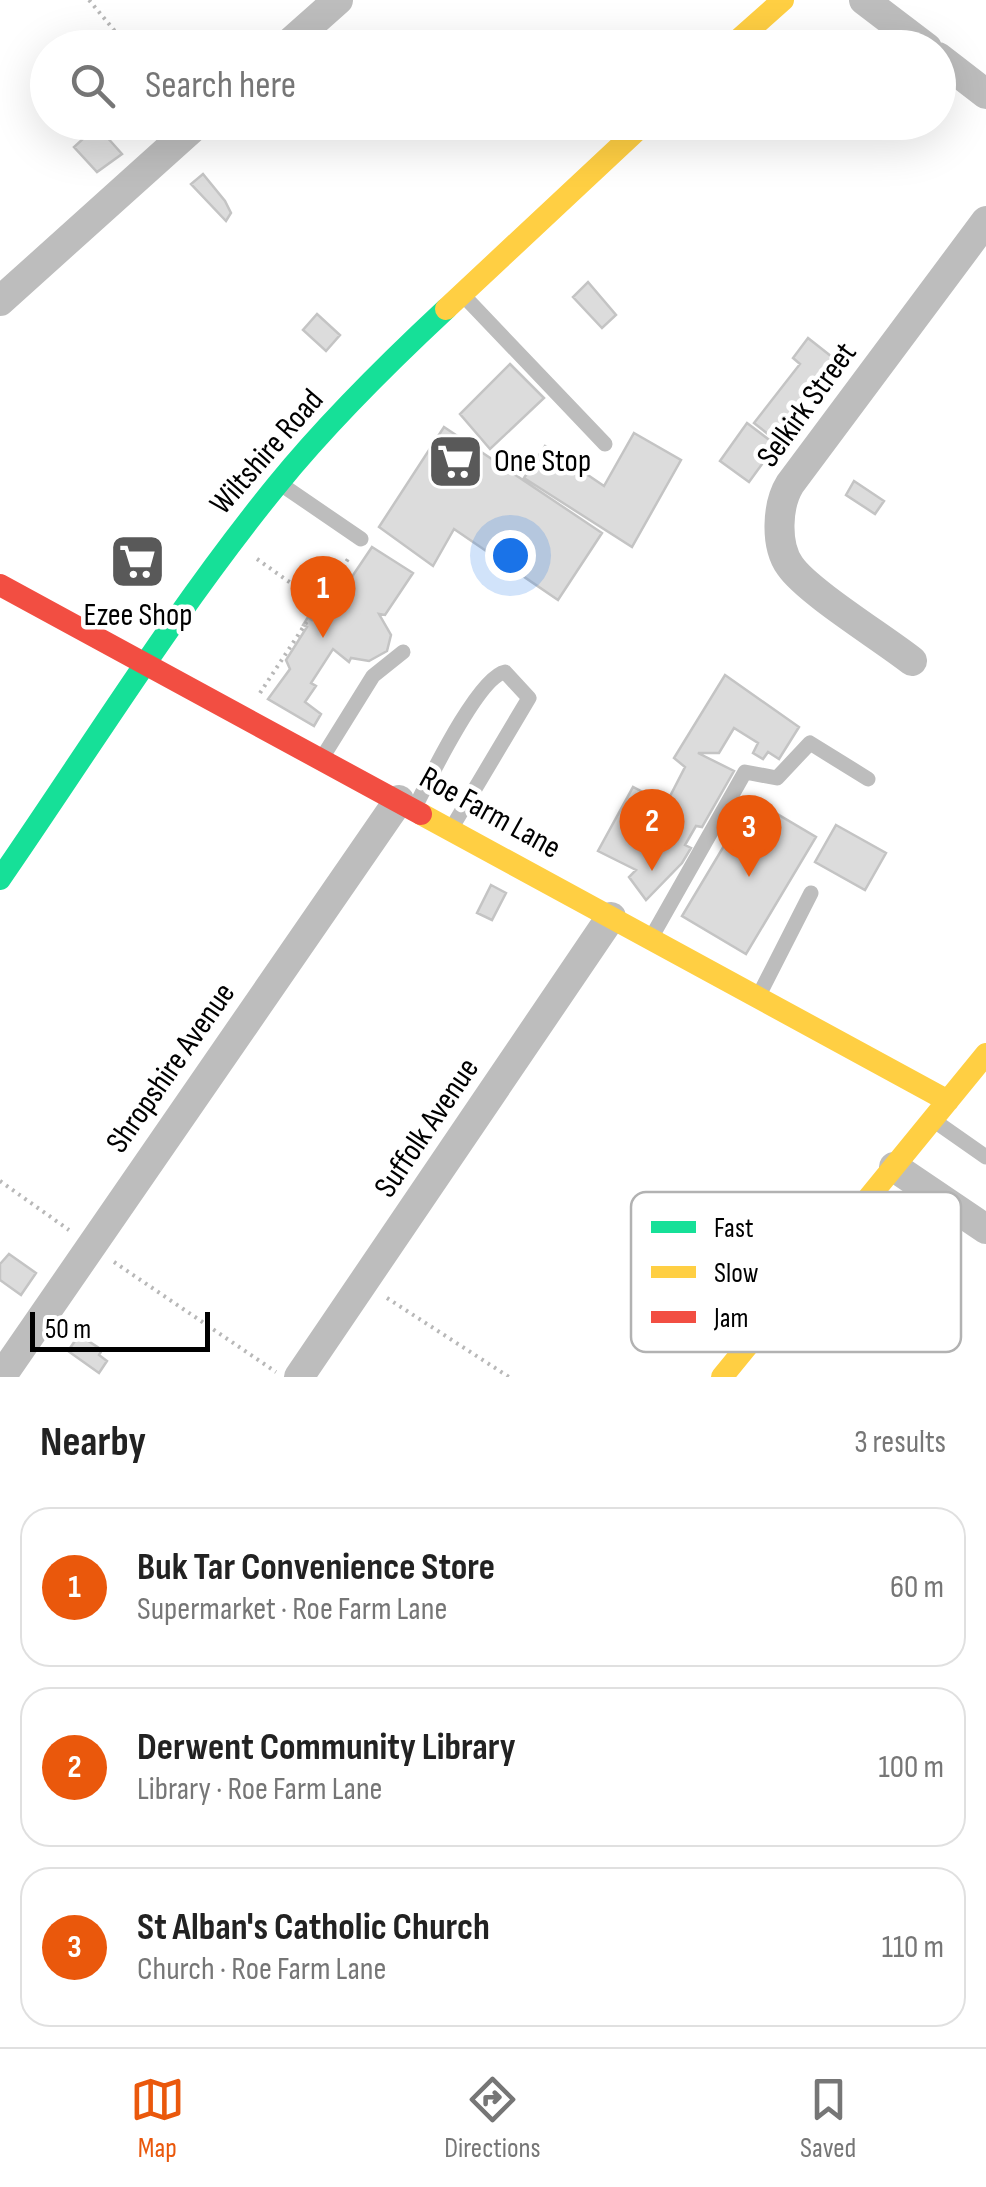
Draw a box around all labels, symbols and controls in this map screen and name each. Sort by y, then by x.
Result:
search box [30,30,956,140]
icon: search [65,58,120,113]
text: Search here [145,63,296,108]
street label: Selkirk Street [749,335,865,475]
street label: Wiltshire Road [202,381,332,523]
supermarket icon: One Stop [425,431,485,491]
place label: One Stop [494,442,591,481]
your location [485,530,536,581]
supermarket icon: Ezee Shop [108,531,168,591]
pin: 1 [290,556,356,638]
place label: Ezee Shop [84,596,192,635]
street label: Roe Farm Lane [413,758,567,868]
pin: 2 [620,788,684,871]
pin: 3 [716,794,782,877]
street label: Shropshire Avenue [98,975,244,1161]
street label: Suffolk Avenue [366,1051,488,1205]
legend [631,1192,961,1352]
text: Fast [714,1212,753,1245]
text: Slow [714,1257,759,1290]
text: Jam [713,1302,749,1335]
scale bar [30,1307,210,1352]
text: 50 m [45,1313,91,1346]
text: Nearby [40,1417,146,1468]
text: 3 results [854,1423,946,1462]
text: Buk Tar Convenience Store [137,1545,495,1590]
text: 1 [68,1568,81,1607]
text: 60 m [890,1568,944,1607]
text: Supermarket · Roe Farm Lane [137,1590,447,1629]
text: Derwent Community Library [137,1725,516,1770]
text: 2 [67,1748,82,1787]
text: 100 m [879,1748,944,1787]
text: Library · Roe Farm Lane [137,1770,382,1809]
text: St Alban's Catholic Church [137,1905,490,1950]
text: 3 [67,1928,82,1967]
text: 110 m [882,1928,944,1967]
text: Church · Roe Farm Lane [137,1950,386,1989]
tab: Map [130,2072,185,2165]
tab: Directions [444,2072,541,2165]
tab: Saved [800,2072,856,2165]

